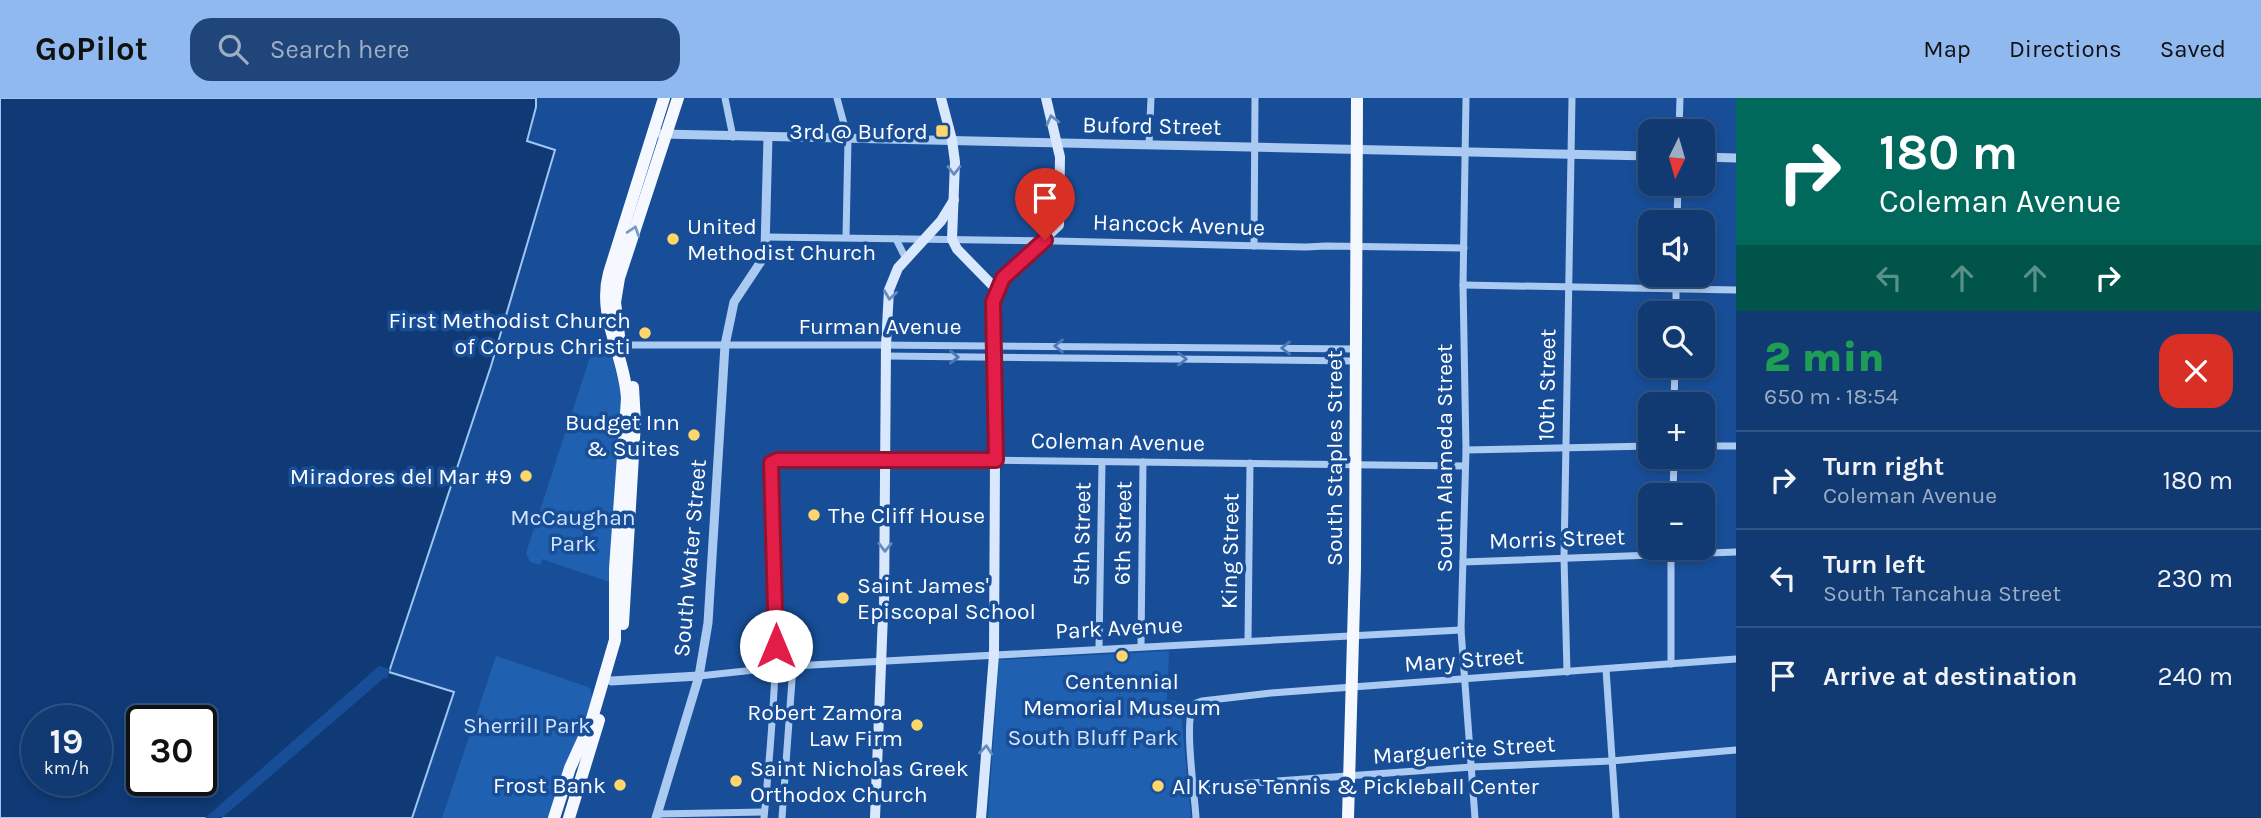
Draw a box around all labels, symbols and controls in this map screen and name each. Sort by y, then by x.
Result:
search box [190,18,680,81]
text: GoPilot [35,30,148,68]
icon: search [214,30,252,68]
text: Search here [270,34,410,65]
text: Map [1923,35,1971,63]
text: Directions [2009,35,2122,63]
text: Saved [2160,35,2226,63]
street label: Buford Street [1082,111,1222,141]
one-way arrow [1046,115,1060,127]
place label: 3rd @ Buford [789,118,928,145]
north arrow [1638,119,1715,196]
map controls [1638,119,1715,560]
marker: 3rd @ Buford [934,123,950,139]
text: 180 m [1879,124,2018,181]
icon: right [1764,126,1855,217]
one-way arrow [947,165,962,176]
pin [1015,168,1075,240]
icon: arrive [1026,179,1064,217]
text: Coleman Avenue [1879,183,2121,220]
street label: Hancock Avenue [1092,209,1266,241]
button: sound [1638,210,1715,287]
place label: United Methodist Church [687,213,876,266]
one-way arrow [626,226,640,238]
marker: United Methodist Church [665,231,681,247]
icon: left [1870,259,1908,297]
icon: ahead [1943,259,1981,297]
icon: ahead [2016,259,2054,297]
icon: right [2089,259,2127,297]
one-way arrow [882,289,897,301]
button: search [1638,301,1715,378]
place label: First Methodist Church of Corpus Christi [389,307,631,360]
street label: Furman Avenue [799,313,961,340]
marker: First Methodist Church of Corpus Christi [637,325,653,341]
street label: 10th Street [1533,328,1561,441]
text: 2 min [1764,332,1884,382]
button: close [2159,334,2233,408]
one-way arrow [1053,338,1064,354]
one-way arrow [1281,340,1291,356]
street label: South Alameda Street [1431,343,1458,572]
one-way arrow [949,349,960,365]
street label: South Staples Street [1321,350,1348,566]
one-way arrow [1177,351,1187,367]
text: 650 m · 18:54 [1764,383,1899,410]
button: + [1638,392,1715,469]
place label: Budget Inn & Suites [565,409,680,462]
marker: Budget Inn & Suites [686,427,702,443]
street label: Coleman Avenue [1031,427,1205,457]
text: Turn right [1823,451,1944,482]
street label: South Water Street [668,458,712,658]
icon: right [1764,461,1802,499]
place label: Miradores del Mar #9 [290,463,512,490]
text: 180 m [2163,465,2233,496]
marker: Miradores del Mar #9 [518,468,534,484]
street label: 6th Street [1109,480,1137,585]
street label: 5th Street [1068,481,1096,586]
text: Coleman Avenue [1823,482,1997,509]
button: − [1638,483,1715,560]
street label: King Street [1215,492,1245,609]
place label: The Cliff House [828,502,985,529]
park label: McCaughan Park [510,504,636,557]
marker: The Cliff House [806,507,822,523]
street label: Morris Street [1488,523,1626,555]
one-way arrow [877,541,892,552]
text: Turn left [1823,549,1925,580]
icon: left [1764,559,1802,597]
text: 230 m [2157,563,2233,594]
place label: Saint James' Episcopal School [857,572,1036,625]
text: South Tancahua Street [1823,580,2061,607]
marker: Saint James' Episcopal School [835,590,851,606]
position arrow [739,609,813,683]
street label: Park Avenue [1054,611,1184,645]
street label: Mary Street [1403,642,1525,678]
marker: Centennial Memorial Museum [1114,648,1130,664]
icon: arrive [1764,657,1802,695]
text: Arrive at destination [1823,661,2077,692]
text: 240 m [2157,661,2233,692]
place label: Centennial Memorial Museum [1023,668,1221,721]
place label: Robert Zamora Law Firm [747,699,903,752]
speed limit sign: 30 [126,705,217,796]
park label: Sherrill Park [463,712,591,739]
marker: Robert Zamora Law Firm [909,717,925,733]
text: 19 [50,721,83,762]
park label: South Bluff Park [1008,724,1179,751]
street label: Marguerite Street [1372,730,1557,770]
one-way arrow [978,744,993,755]
place label: Saint Nicholas Greek Orthodox Church [750,755,969,808]
text: km/h [44,757,89,779]
place label: Frost Bank [493,772,606,799]
marker: Saint Nicholas Greek Orthodox Church [728,773,744,789]
place label: Al Kruse Tennis & Pickleball Center [1172,773,1539,800]
marker: Frost Bank [612,777,628,793]
marker: Al Kruse Tennis & Pickleball Center [1150,778,1166,794]

